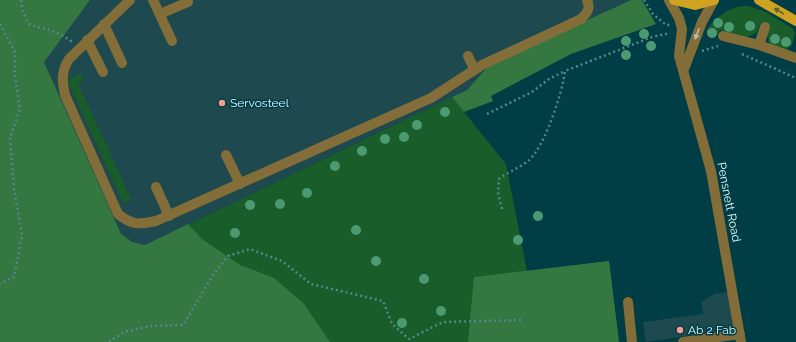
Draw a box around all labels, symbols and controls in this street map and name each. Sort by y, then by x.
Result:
one-way arrow [774,7,784,15]
one-way arrow [694,28,700,40]
place label: Servosteel [230,96,290,110]
marker: Servosteel [217,98,227,108]
street label: Pensnett Road [714,161,744,243]
place label: Ab 2 Fab [688,323,736,337]
marker: Ab 2 Fab [675,325,685,335]

